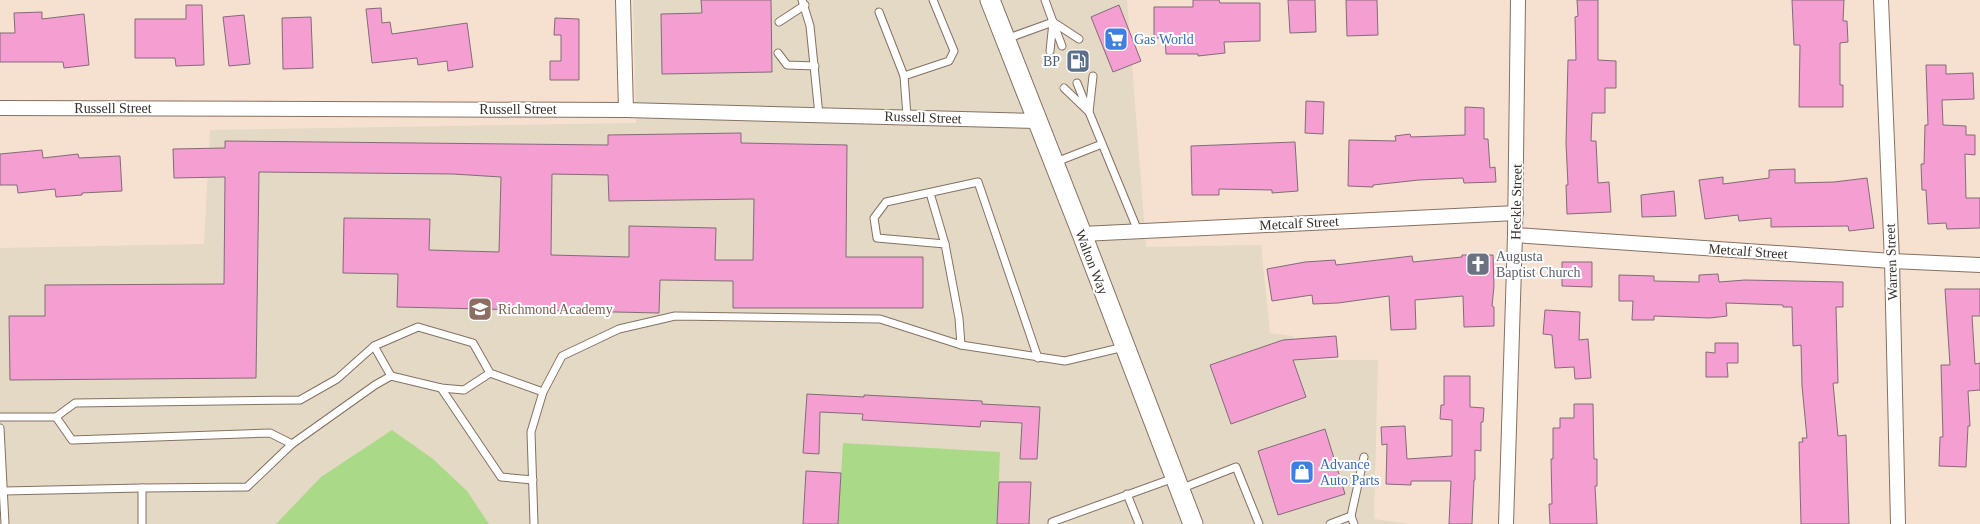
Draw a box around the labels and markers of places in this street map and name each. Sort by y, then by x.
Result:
supermarket icon: Gas World [1103,26,1129,52]
place label: Gas World [1134,32,1194,47]
fuel station icon: BP [1065,48,1091,74]
place label: BP [1043,54,1060,69]
place label: Augusta Baptist Church [1496,249,1580,280]
church icon: Augusta Baptist Church [1465,251,1491,277]
school or university icon: Richmond Academy [467,296,493,322]
place label: Richmond Academy [498,302,613,317]
place label: Advance Auto Parts [1320,457,1380,488]
shop icon: Advance Auto Parts [1289,459,1315,485]

